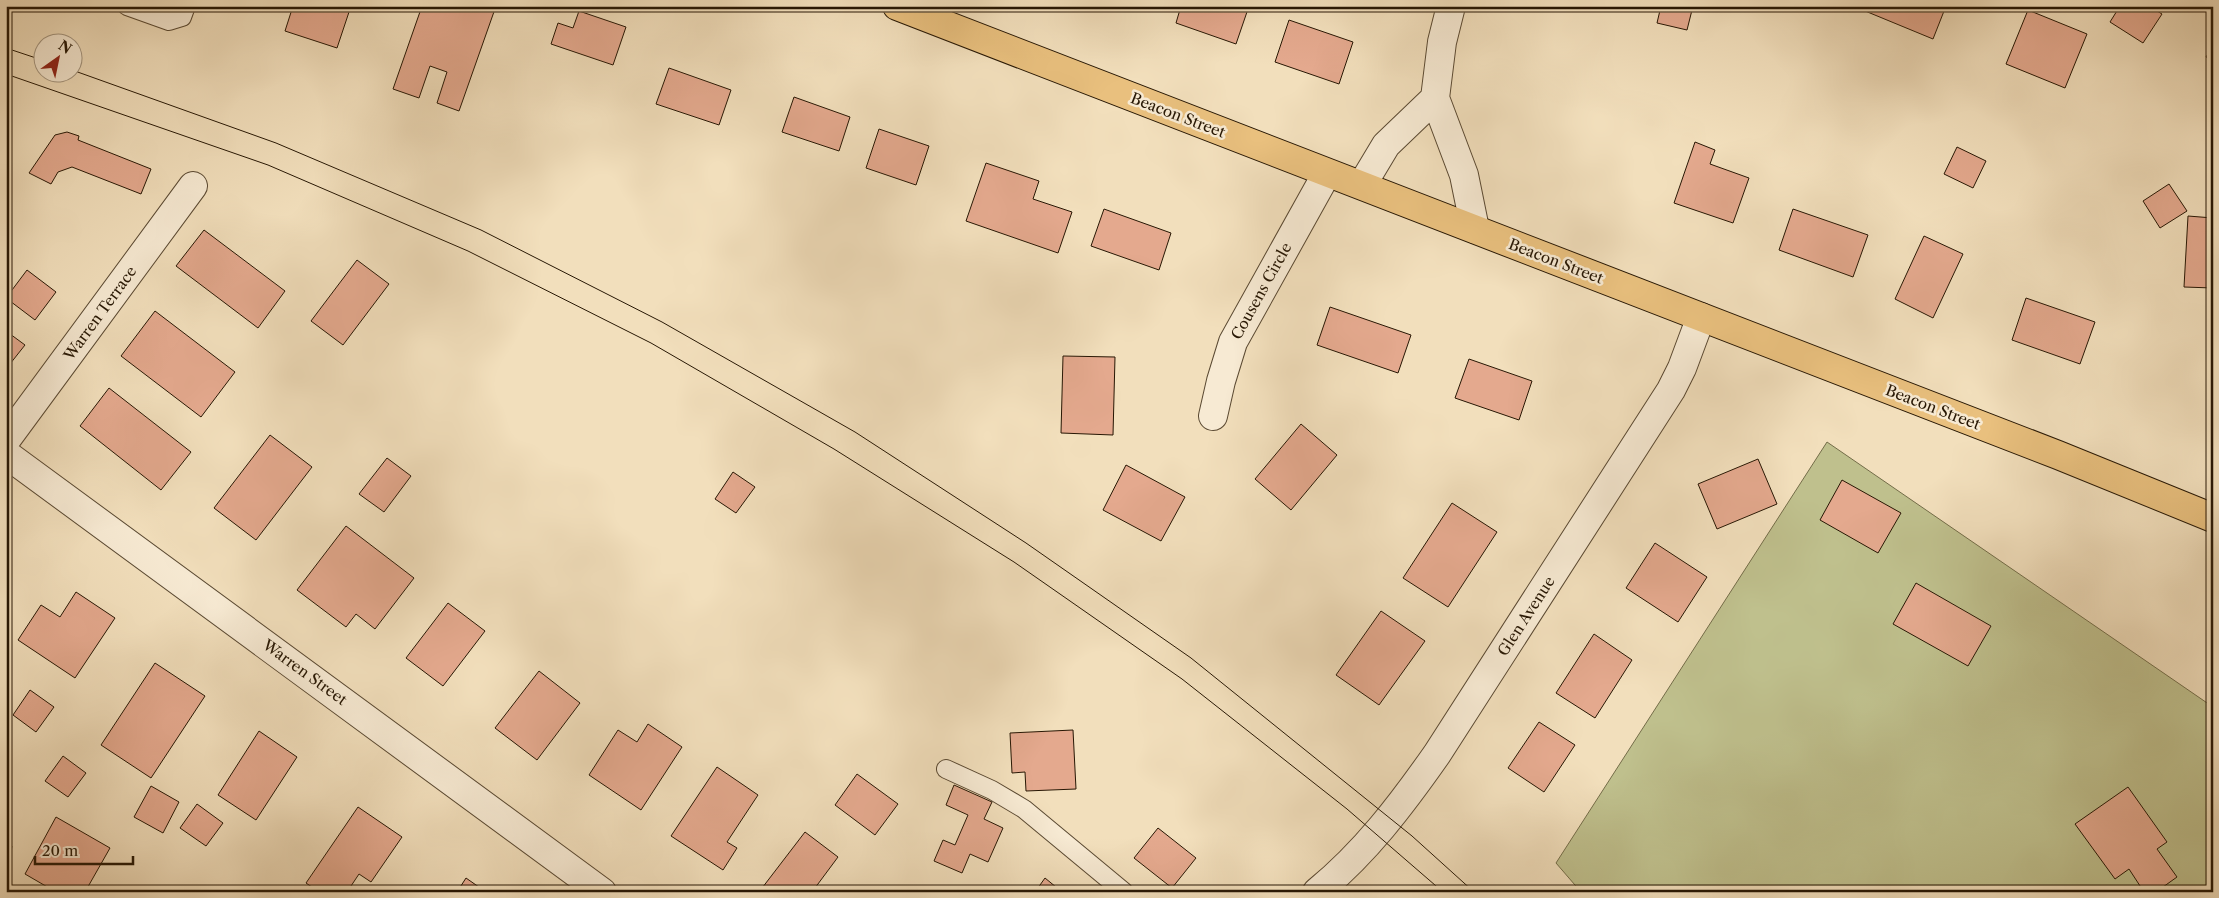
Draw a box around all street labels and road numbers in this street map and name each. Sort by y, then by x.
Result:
street label: Beacon Street [1128,88,1229,142]
street label: Beacon Street [1506,234,1607,288]
street label: Cousens Circle [1227,239,1295,343]
street label: Warren Terrace [59,262,141,365]
street label: Beacon Street [1883,380,1984,434]
street label: Glen Avenue [1493,573,1559,659]
street label: Warren Street [258,634,351,709]

